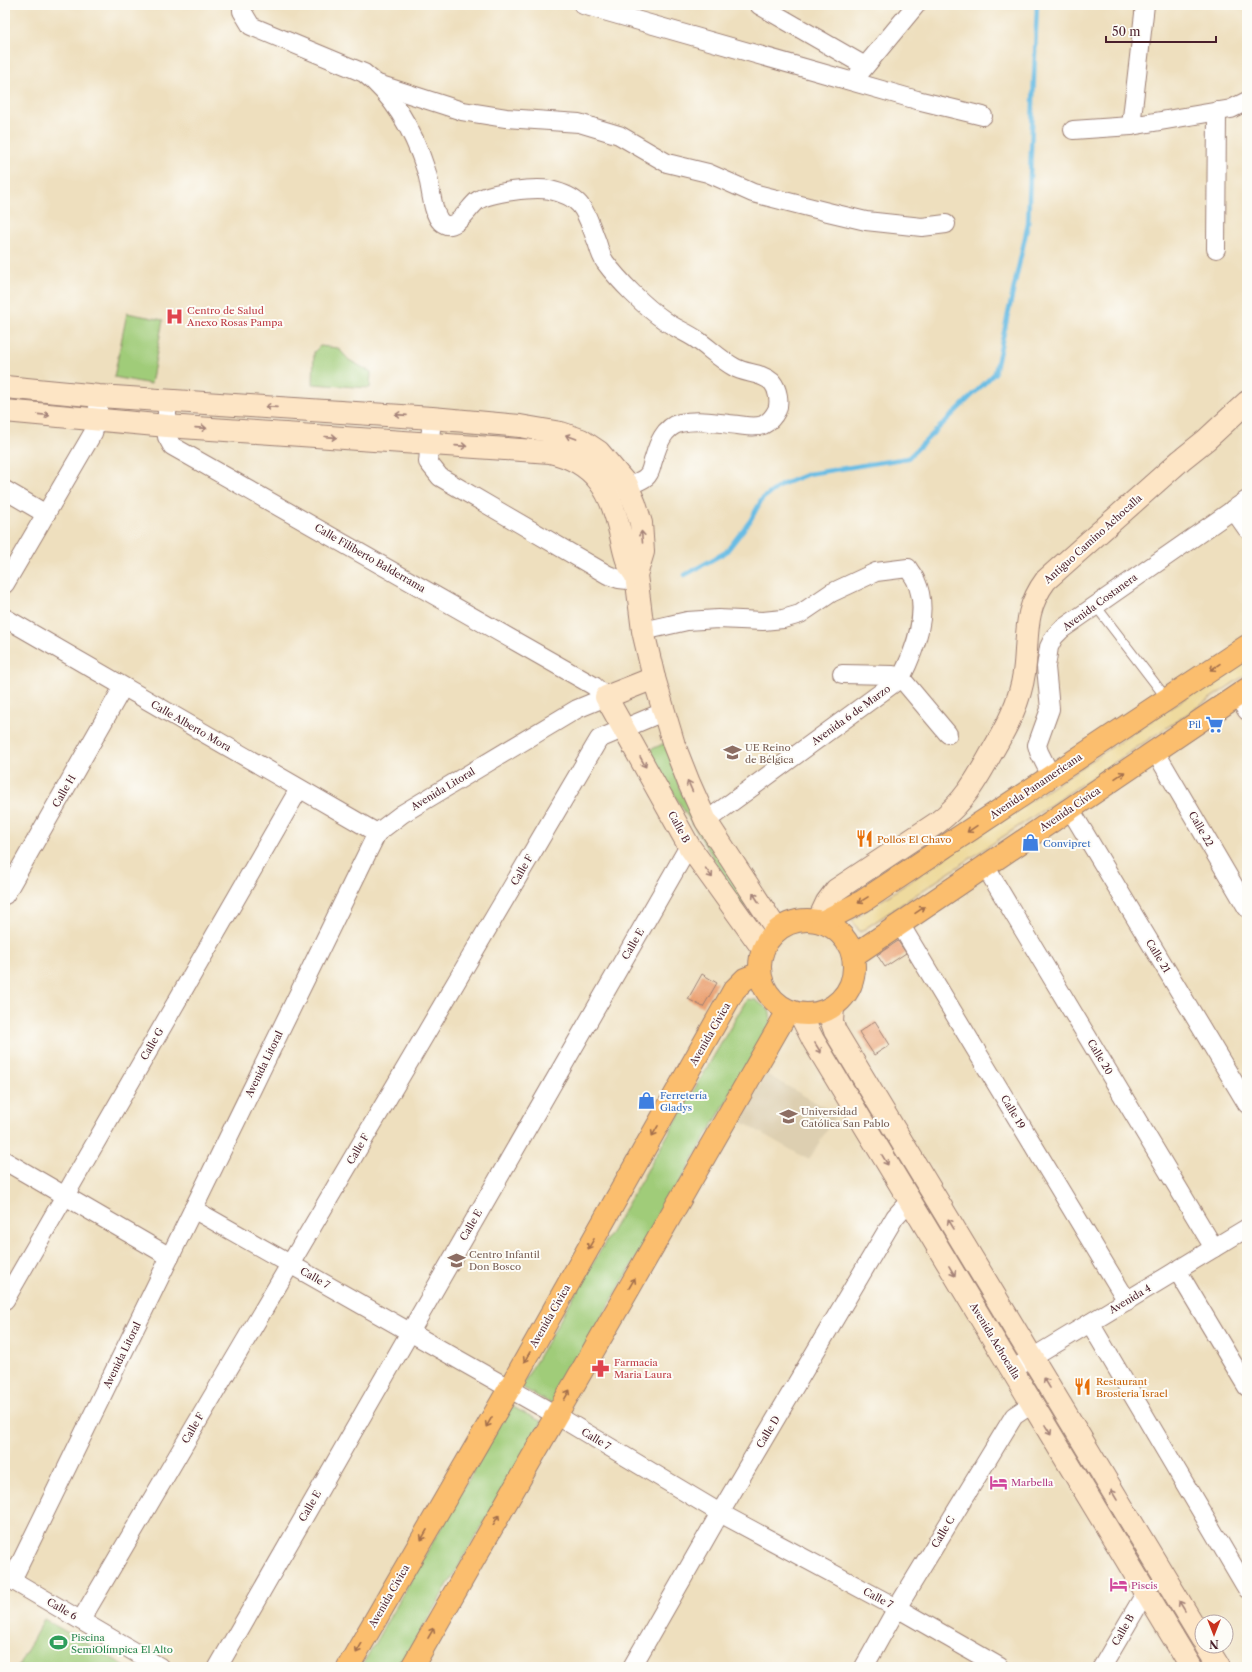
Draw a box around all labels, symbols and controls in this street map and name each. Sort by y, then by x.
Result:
scale bar [1106,18,1216,44]
text: 50 m [1112,24,1141,39]
place label: Centro de Salud Anexo Rosas Pampa [186,304,283,329]
hospital icon: Centro de Salud Anexo Rosas Pampa [164,306,184,326]
one-way arrow [265,403,278,411]
one-way arrow [37,411,50,418]
one-way arrow [395,412,408,419]
one-way arrow [194,424,207,431]
one-way arrow [565,432,577,440]
one-way arrow [324,433,337,440]
one-way arrow [454,443,467,450]
street label: Antiguo Camino Achocalla [1041,491,1145,587]
street label: Calle Filiberto Balderrama [312,521,428,596]
one-way arrow [639,531,646,544]
street label: Avenida Costanera [1059,570,1140,634]
one-way arrow [1209,663,1220,671]
street label: Avenida 6 de Marzo [808,682,893,749]
street label: Calle Alberto Mora [148,698,234,755]
supermarket icon: Pil [1204,714,1224,734]
place label: Pil [1188,718,1201,731]
place label: UE Reino de Bélgica [745,741,794,766]
school or university icon: UE Reino de Bélgica [722,743,742,763]
street label: Avenida Panamericana [987,750,1085,822]
one-way arrow [639,756,647,768]
street label: Avenida Litoral [408,765,477,814]
one-way arrow [1114,771,1125,779]
street label: Calle H [49,772,79,810]
one-way arrow [686,780,693,792]
street label: Avenida Cívica [1036,784,1103,835]
street label: Calle B [665,809,693,845]
street label: Calle 22 [1186,809,1216,849]
one-way arrow [967,825,978,833]
restaurant icon: Pollos El Chavo [854,829,874,849]
place label: Pollos El Chavo [877,833,951,846]
shop icon: Convipret [1020,833,1040,853]
place label: Convipret [1043,837,1091,850]
street label: Calle F [508,852,536,888]
one-way arrow [705,868,713,879]
one-way arrow [751,892,760,903]
one-way arrow [857,897,869,905]
one-way arrow [914,906,925,914]
street label: Calle E [619,926,647,962]
street label: Calle 21 [1143,937,1174,976]
street label: Avenida Cívica [686,1000,734,1069]
street label: Calle G [138,1025,166,1063]
street label: Avenida Litoral [242,1029,286,1100]
street label: Calle 20 [1084,1037,1116,1077]
one-way arrow [814,1042,822,1054]
place label: Ferretería Gladys [660,1089,708,1114]
shop icon: Ferretería Gladys [637,1091,657,1111]
street label: Calle 19 [998,1093,1028,1131]
place label: Universidad Católica San Pablo [801,1105,890,1130]
school or university icon: Universidad Católica San Pablo [778,1107,798,1127]
one-way arrow [650,1125,658,1137]
street label: Calle F [344,1131,372,1167]
one-way arrow [881,1154,889,1165]
street label: Calle E [457,1207,485,1243]
one-way arrow [947,1218,955,1230]
one-way arrow [586,1238,594,1250]
place label: Centro Infantil Don Bosco [469,1248,540,1273]
school or university icon: Centro Infantil Don Bosco [446,1250,466,1270]
street label: Calle 7 [298,1264,332,1292]
one-way arrow [949,1265,957,1277]
one-way arrow [629,1277,637,1289]
street label: Avenida 4 [1106,1281,1153,1317]
street label: Avenida Cívica [526,1282,574,1351]
street label: Avenida Achocalla [967,1300,1023,1382]
street label: Avenida Litoral [100,1320,144,1391]
one-way arrow [522,1351,530,1363]
place label: Farmacia Maria Laura [614,1356,673,1381]
pharmacy icon: Farmacia Maria Laura [591,1358,611,1378]
place label: Restaurant Brosteria Israel [1096,1375,1168,1400]
restaurant icon: Restaurant Brosteria Israel [1073,1377,1093,1397]
one-way arrow [1043,1378,1051,1389]
one-way arrow [564,1389,572,1401]
street label: Calle F [179,1410,207,1446]
street label: Calle D [753,1414,783,1450]
one-way arrow [485,1416,493,1428]
one-way arrow [1044,1424,1052,1435]
street label: Calle 7 [579,1425,613,1453]
hotel icon: Marbella [988,1472,1008,1492]
place label: Marbella [1011,1476,1054,1489]
street label: Calle E [296,1488,324,1524]
one-way arrow [1110,1489,1118,1501]
street label: Calle C [928,1513,958,1550]
one-way arrow [492,1514,500,1526]
one-way arrow [420,1529,428,1541]
street label: Avenida Cívica [365,1562,413,1631]
hotel icon: Piscis [1108,1575,1128,1595]
place label: Piscis [1131,1579,1158,1592]
street label: Calle 7 [861,1585,895,1611]
street label: Calle 6 [44,1595,80,1623]
one-way arrow [1177,1600,1185,1612]
street label: Calle B [1109,1612,1137,1648]
north arrow [1194,1614,1234,1654]
one-way arrow [428,1627,436,1639]
place label: Piscina SemiOlímpica El Alto [71,1631,173,1656]
sports icon: Piscina SemiOlímpica El Alto [48,1633,68,1653]
text: N [1209,1637,1219,1651]
one-way arrow [354,1642,362,1654]

